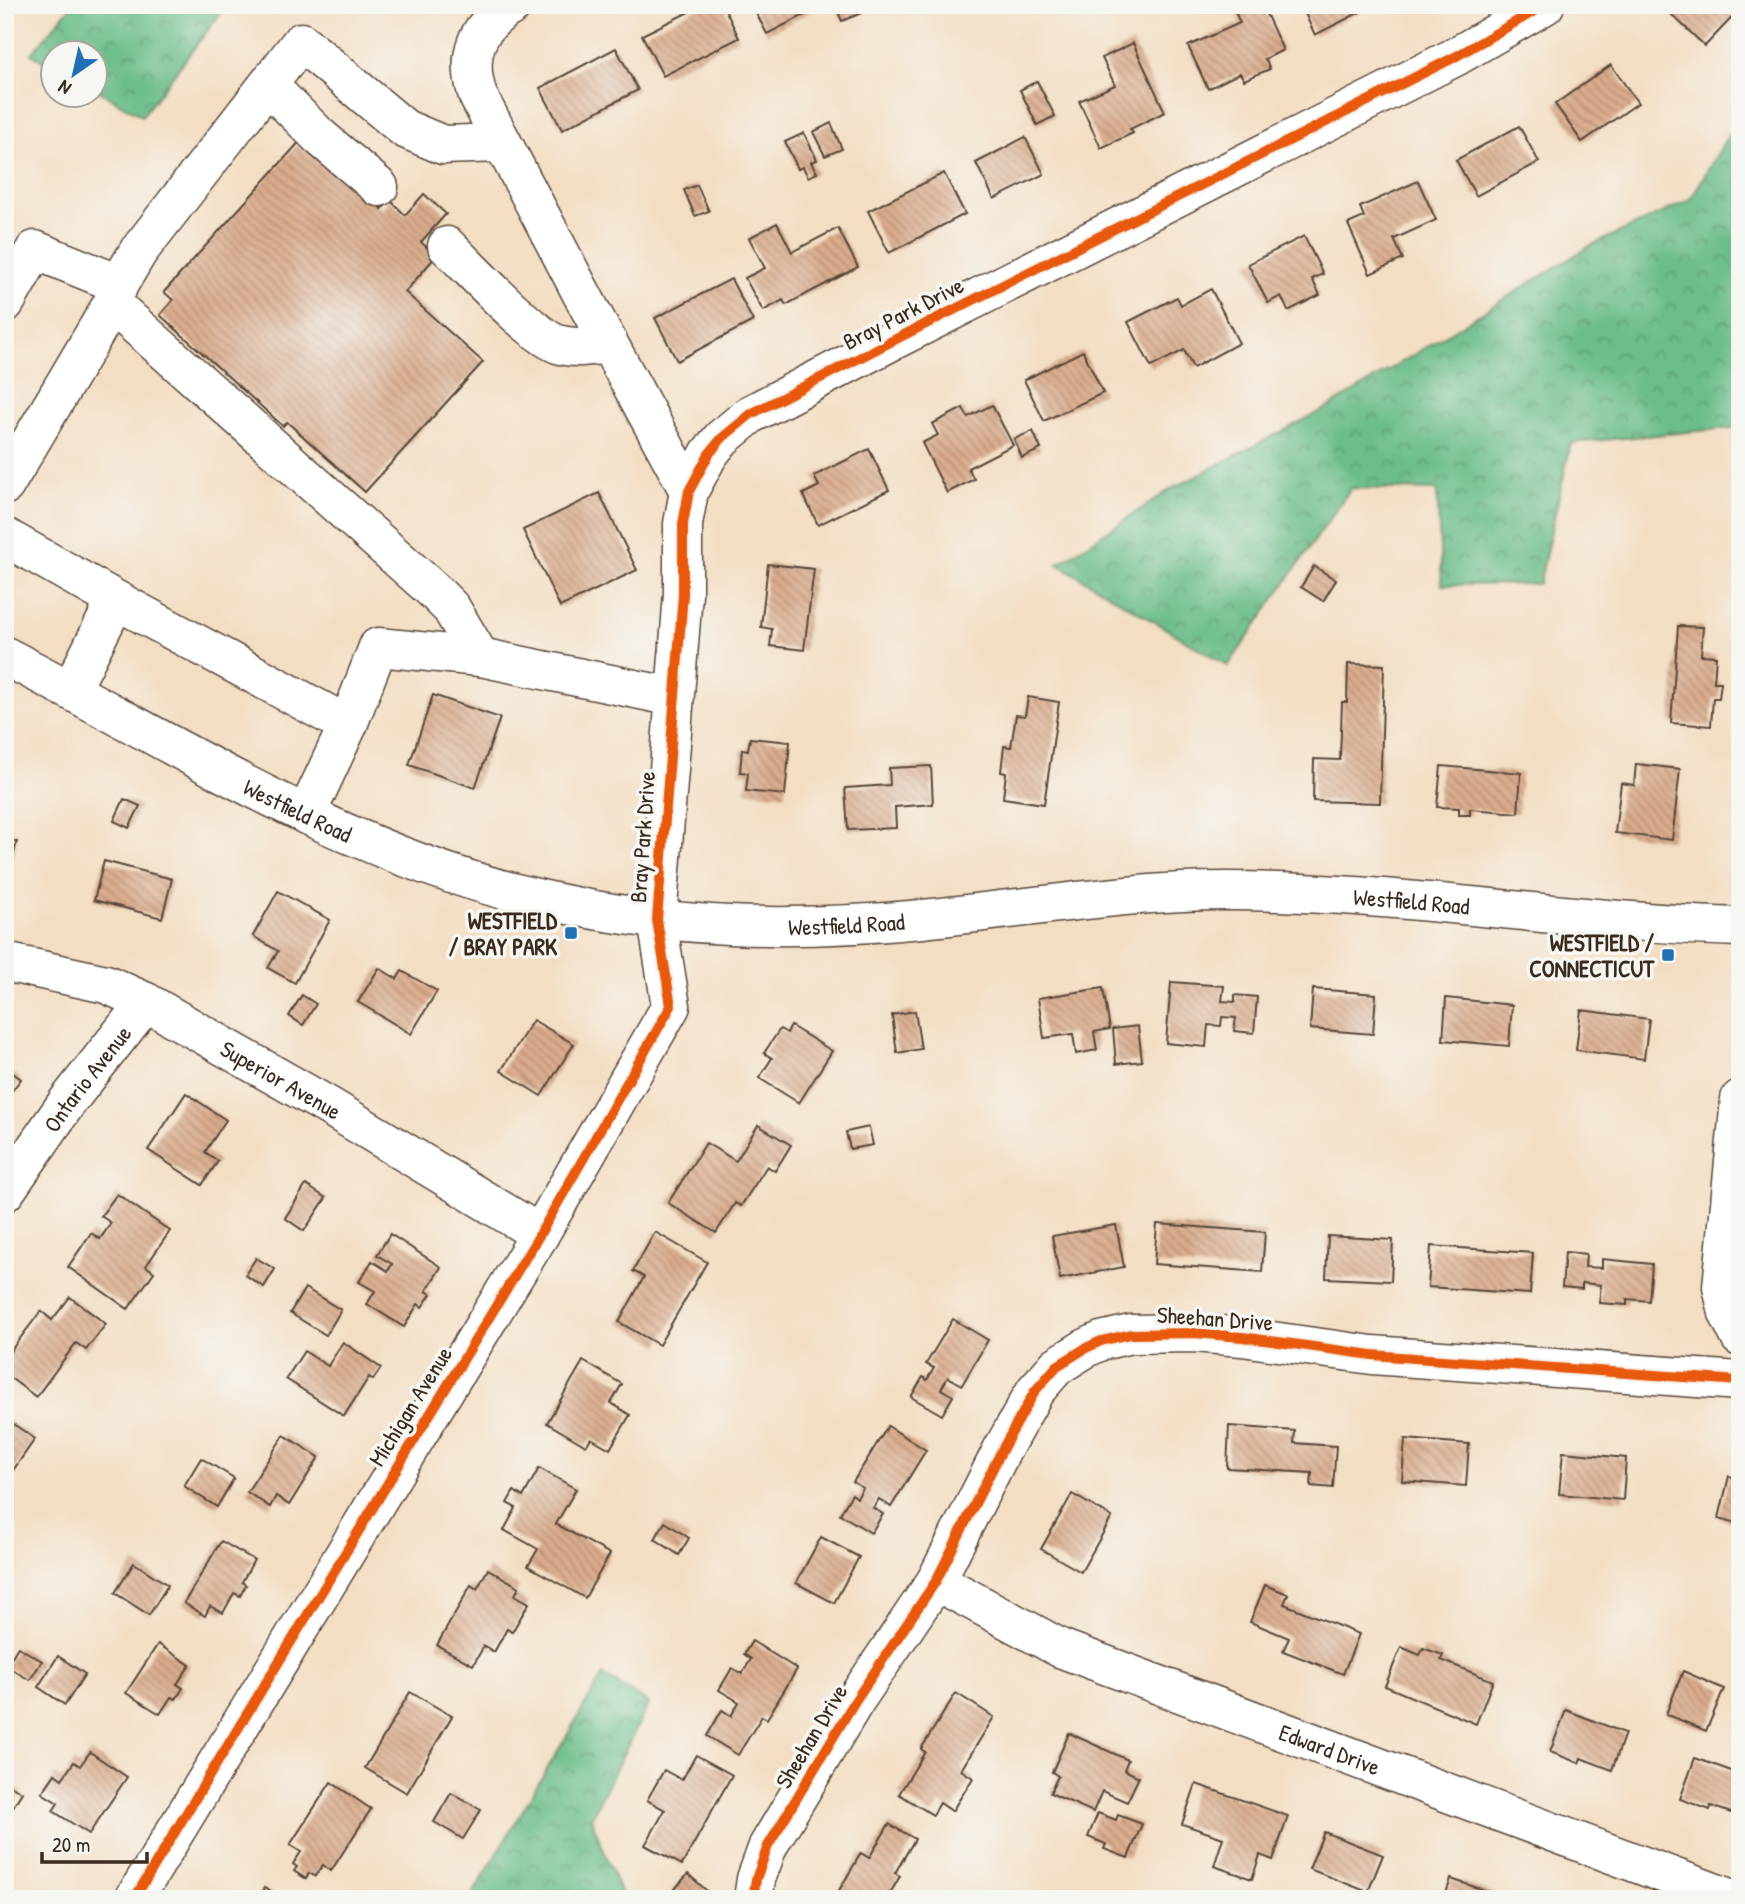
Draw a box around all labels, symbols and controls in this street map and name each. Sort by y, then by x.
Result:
north arrow [38,38,108,108]
text: N [53,74,76,102]
street label: Bray Park Drive [837,269,969,357]
street label: Bray Park Drive [622,770,662,904]
street label: Westfield Road [238,771,357,849]
street label: Westfield Road [1352,880,1471,921]
place label: WESTFIELD / BRAY PARK [448,905,558,962]
street label: Westfield Road [788,905,906,942]
marker: WESTFIELD / BRAY PARK [563,925,579,941]
place label: WESTFIELD / CONNECTICUT [1529,927,1655,984]
marker: WESTFIELD / CONNECTICUT [1660,947,1676,963]
street label: Ontario Avenue [36,1018,138,1138]
street label: Superior Avenue [215,1032,348,1126]
street label: Sheehan Drive [1156,1298,1274,1338]
street label: Michigan Avenue [361,1340,459,1472]
street label: Sheehan Drive [768,1678,854,1794]
street label: Edward Drive [1275,1716,1385,1782]
scale bar [42,1820,147,1864]
text: 20 m [52,1830,90,1859]

